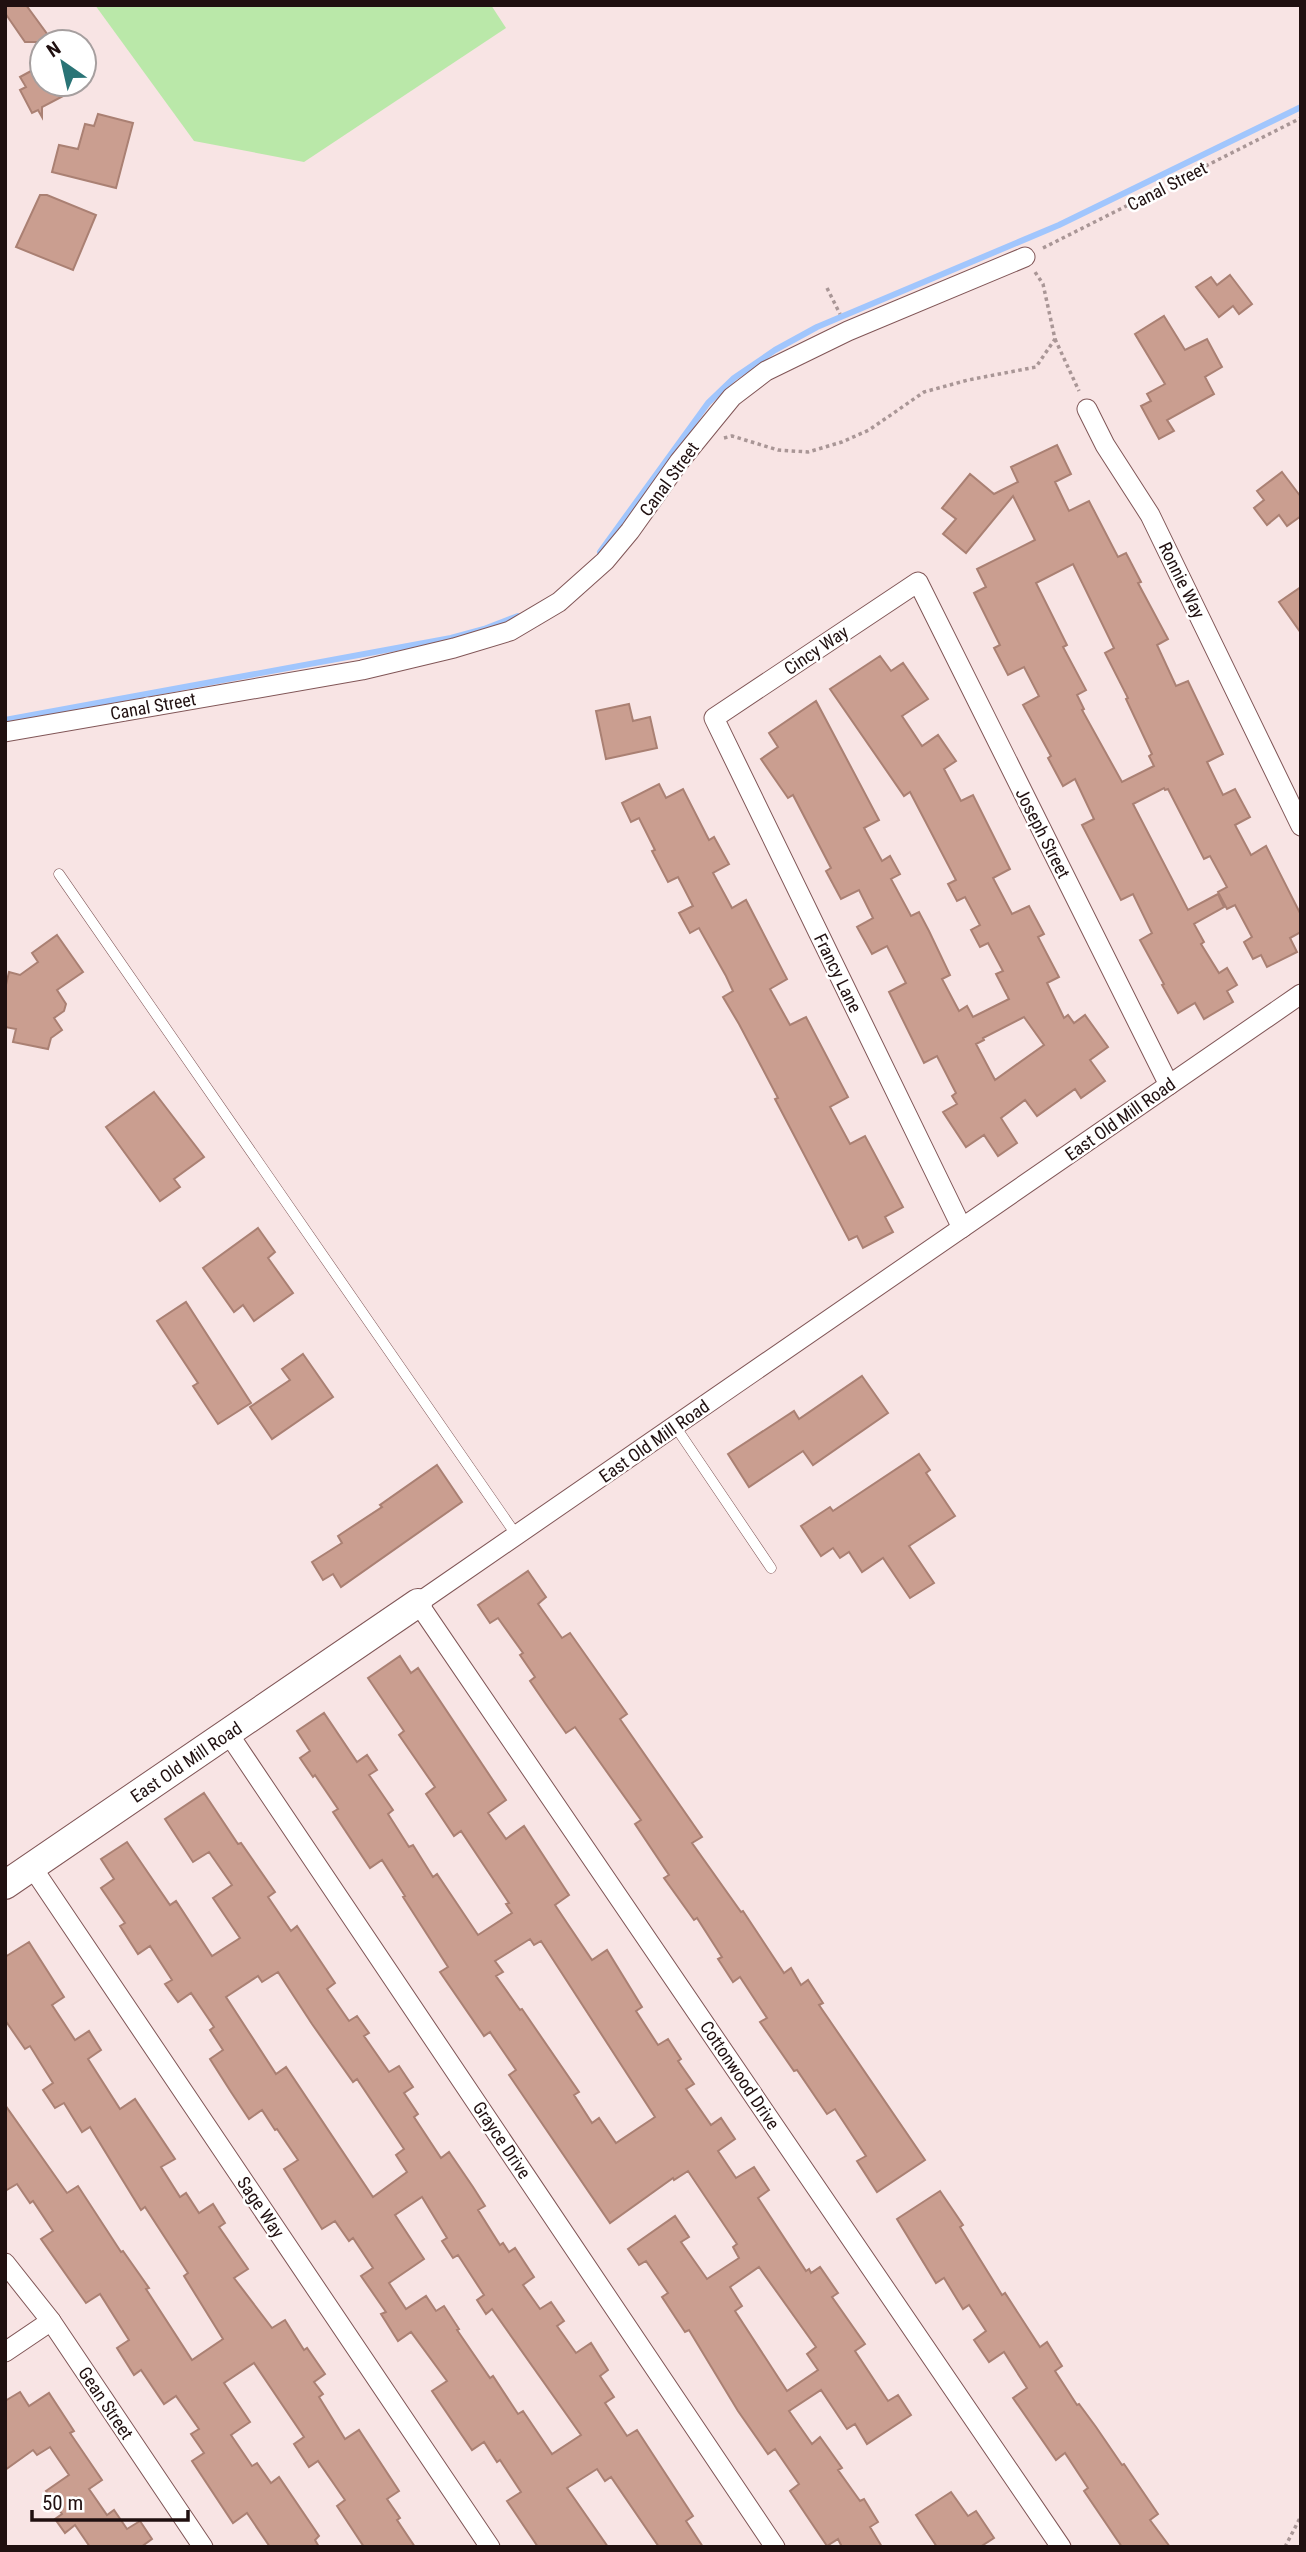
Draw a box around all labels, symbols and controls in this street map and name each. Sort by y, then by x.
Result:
north arrow [28,28,98,98]
text: N [43,37,65,62]
street label: Canal Street [1124,157,1210,215]
street label: Canal Street [635,438,703,520]
street label: Ronnie Way [1155,538,1210,622]
street label: Cincy Way [780,621,852,679]
street label: Canal Street [109,688,197,724]
street label: Joseph Street [1011,784,1075,882]
street label: Francy Lane [810,930,866,1016]
street label: East Old Mill Road [1061,1073,1179,1165]
street label: East Old Mill Road [595,1395,713,1487]
street label: East Old Mill Road [126,1717,246,1807]
street label: Cottonwood Drive [696,2017,784,2133]
street label: Grayce Drive [469,2097,535,2183]
street label: Sage Way [233,2173,289,2242]
street label: Gean Street [74,2363,138,2443]
scale bar [32,2478,187,2522]
text: 50 m [42,2491,83,2515]

